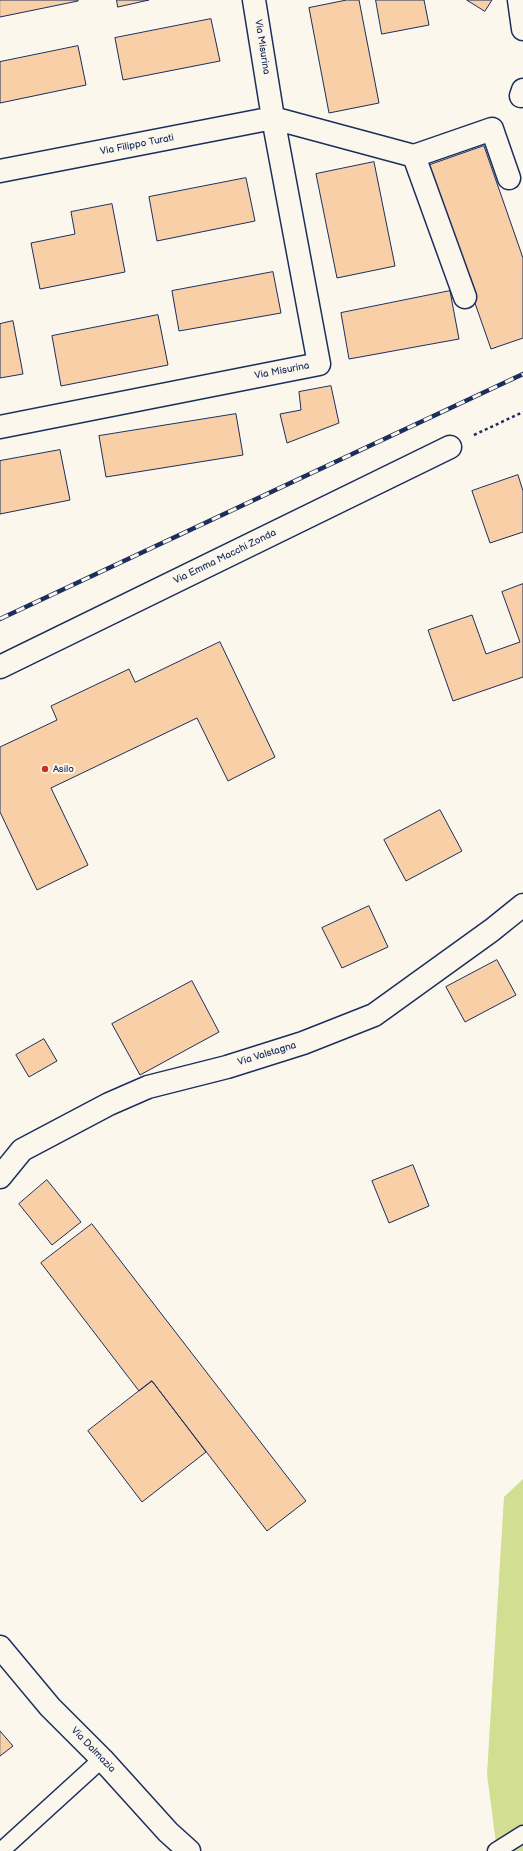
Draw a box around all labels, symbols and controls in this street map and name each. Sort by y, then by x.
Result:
street label: Via Misurina [252,19,272,75]
street label: Via Filippo Turati [99,132,175,158]
street label: Via Misurina [254,360,310,382]
street label: Via Emma Macchi Zonda [172,527,278,587]
place label: Asilo [53,763,74,775]
marker: Asilo [40,764,50,774]
street label: Via Valstagna [236,1039,298,1069]
street label: Via Dalmazia [68,1725,118,1775]

